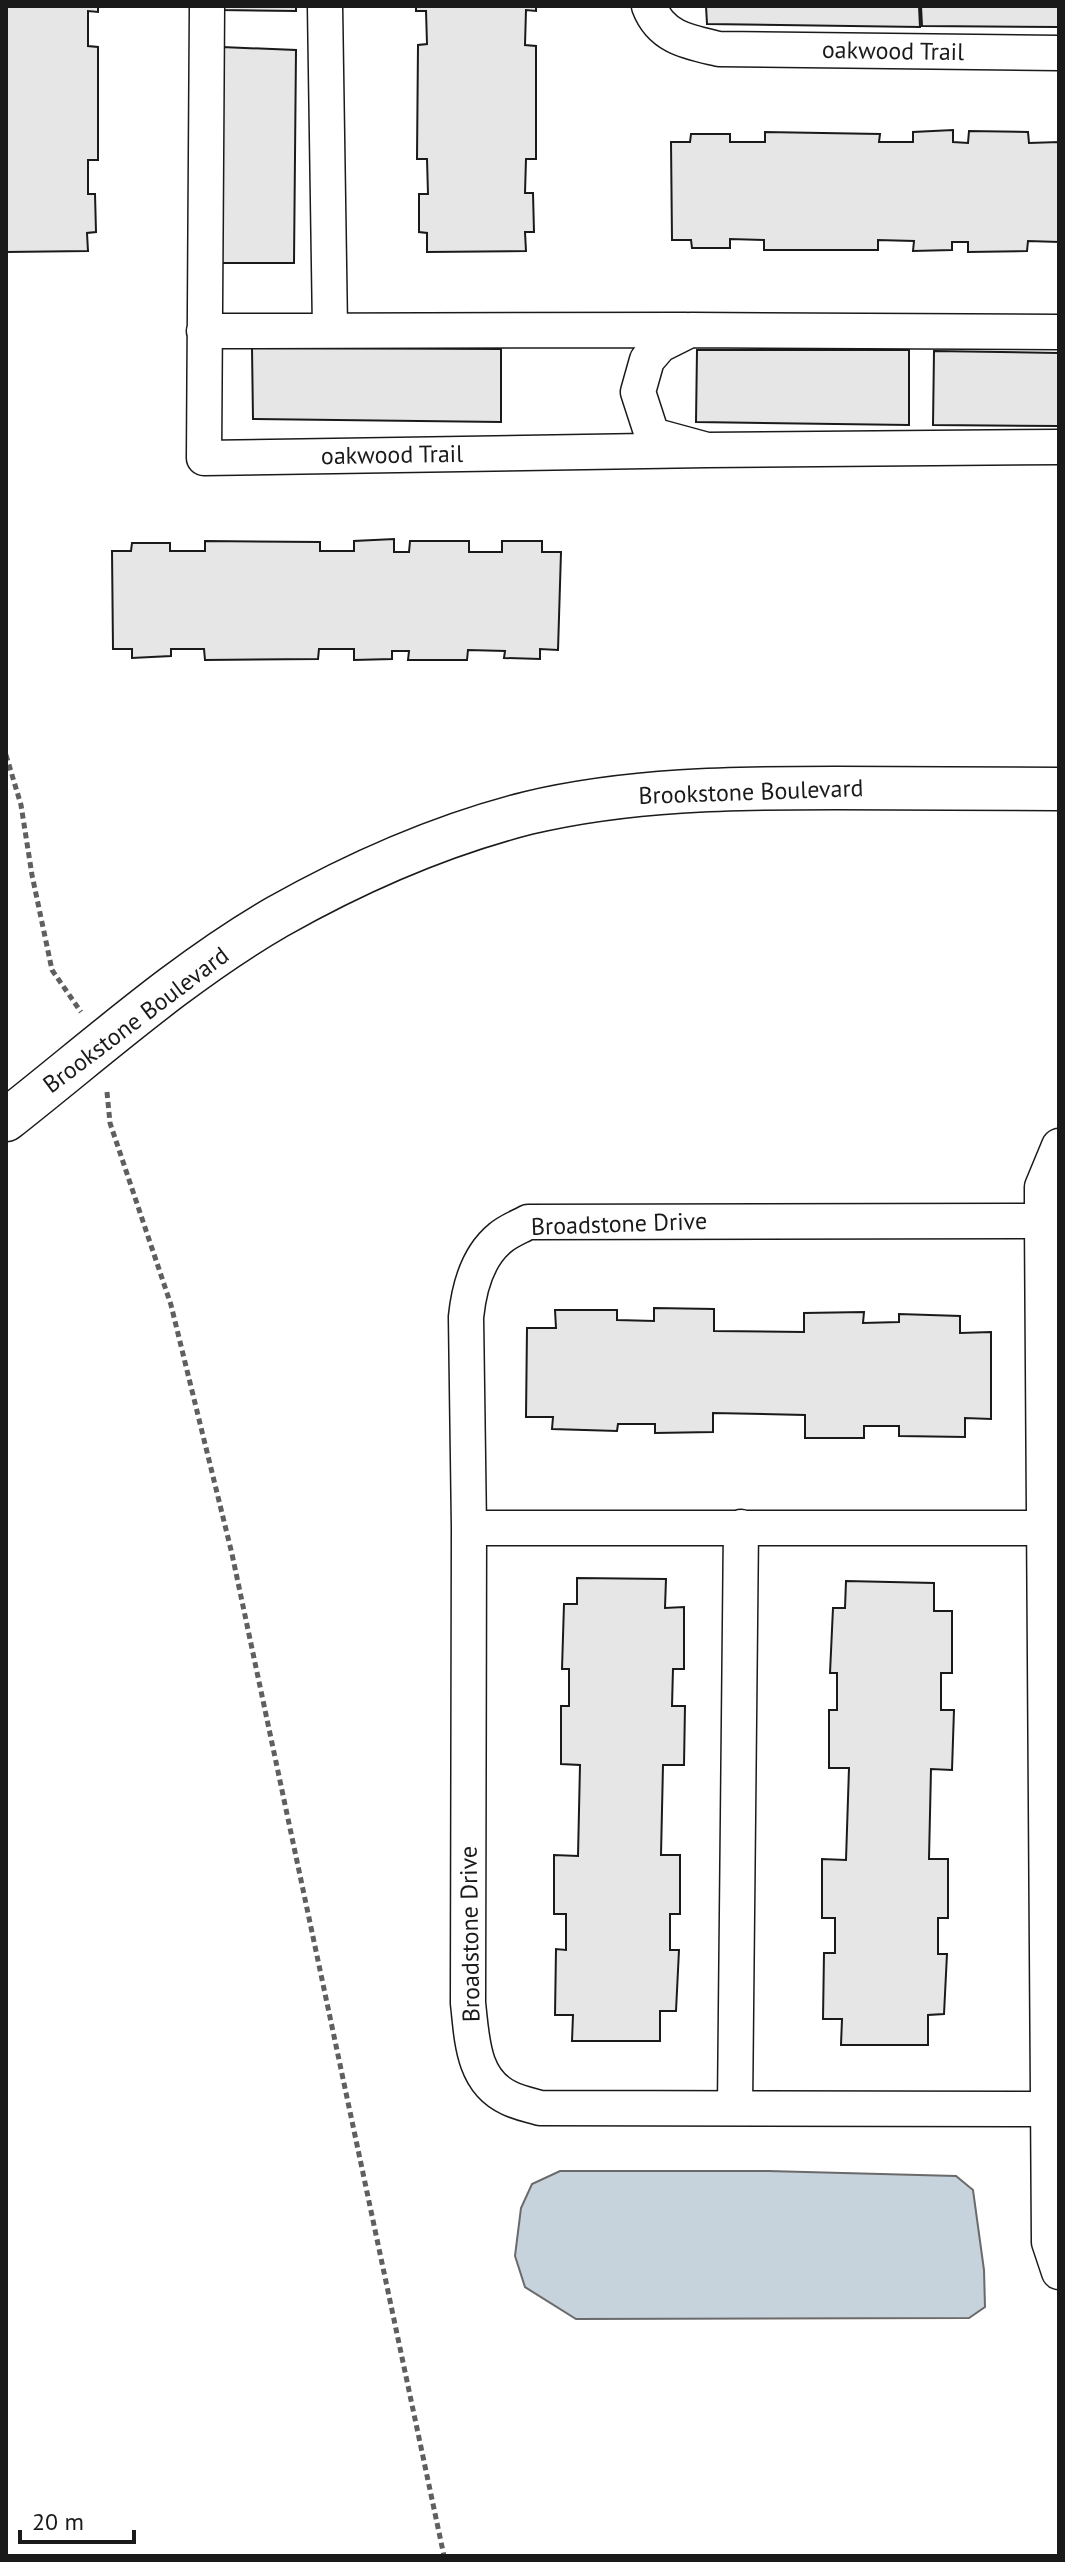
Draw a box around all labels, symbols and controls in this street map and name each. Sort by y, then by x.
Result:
street label: oakwood Trail [822,34,964,67]
street label: oakwood Trail [321,438,463,471]
street label: Brookstone Boulevard [638,772,864,811]
street label: Brookstone Boulevard [37,940,235,1100]
street label: Broadstone Drive [530,1205,708,1242]
street label: Broadstone Drive [452,1846,487,2022]
scale bar [20,2494,134,2544]
text: 20 m [32,2506,84,2537]

